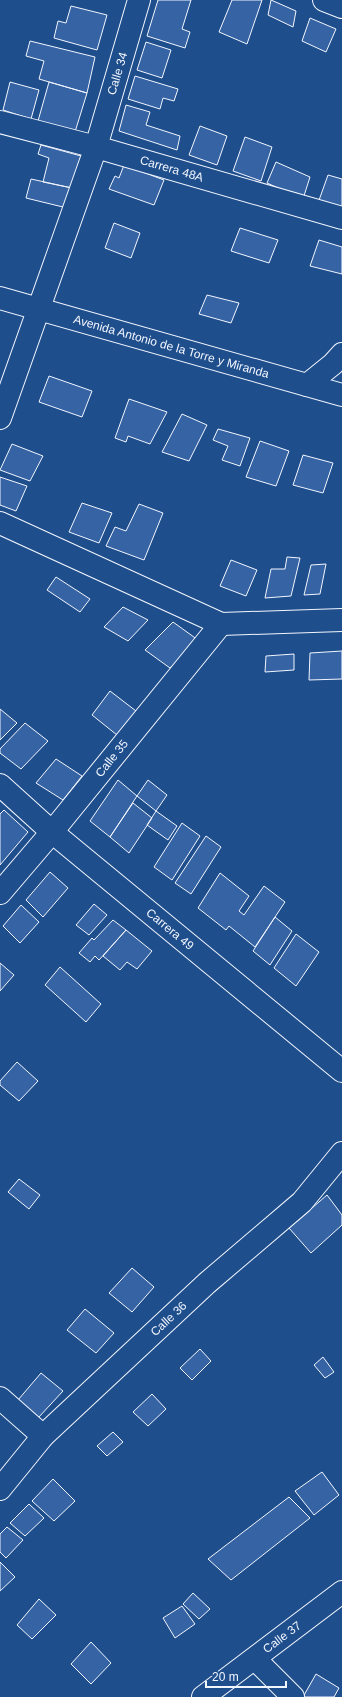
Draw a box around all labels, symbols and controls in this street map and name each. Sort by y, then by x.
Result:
street label: Calle 34 [105,50,130,97]
street label: Carrera 48A [138,153,205,185]
street label: Avenida Antonio de la Torre y Miranda [72,312,271,381]
street label: Calle 35 [92,737,131,780]
street label: Carrera 49 [143,906,197,953]
street label: Calle 36 [148,1298,190,1339]
street label: Calle 37 [260,1618,304,1656]
scale bar [206,1663,286,1689]
text: 20 m [212,1670,239,1684]

